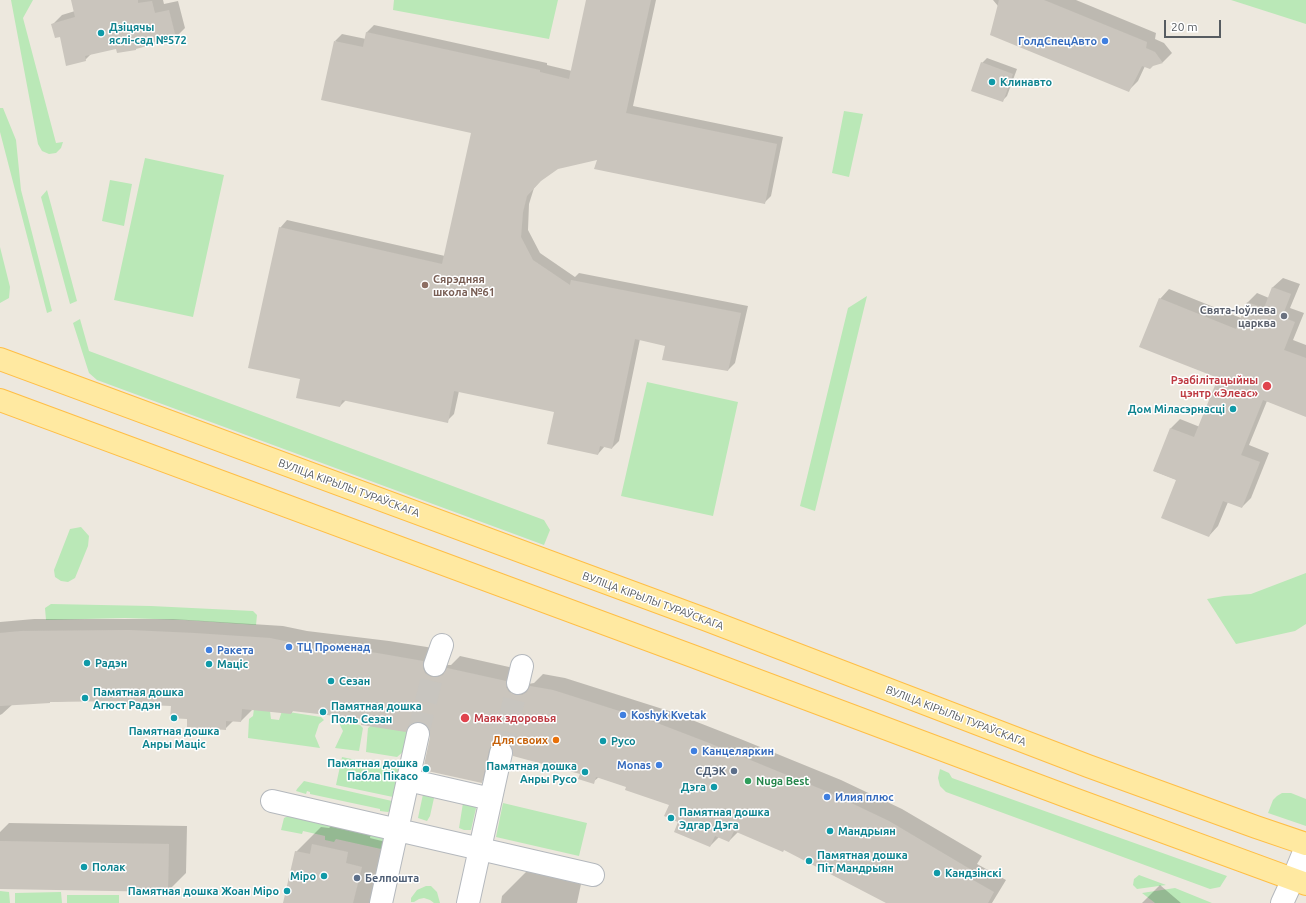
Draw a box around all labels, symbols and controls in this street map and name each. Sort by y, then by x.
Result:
scale bar [1166,12,1223,38]
place label: Дзіцячы яслі-сад №572 [109,20,187,46]
text: 20 m [1171,20,1198,33]
marker: Дзіцячы яслі-сад №572 [96,28,106,38]
place label: ГолдСпецАвто [1018,34,1097,48]
marker: ГолдСпецАвто [1100,36,1110,46]
place label: Клинавто [1000,75,1052,89]
marker: Клинавто [987,77,997,87]
place label: Сярэдняя школа №61 [433,272,495,298]
marker: Сярэдняя школа №61 [420,280,430,290]
place label: Свята-Іоўлева царква [1200,303,1276,329]
marker: Свята-Іоўлева царква [1279,311,1289,321]
place label: Рэабілітацыйны цэнтр «Элеас» [1171,373,1258,399]
marker: Рэабілітацыйны цэнтр «Элеас» [1261,380,1273,392]
place label: Дом Міласэрнасці [1128,402,1225,416]
marker: Дом Міласэрнасці [1228,404,1238,414]
street label: ВУЛІЦА КІРЫЛЫ ТУРАЎСКАГА [277,456,421,520]
street label: ВУЛІЦА КІРЫЛЫ ТУРАЎСКАГА [581,569,725,633]
place label: ТЦ Променад [297,640,370,654]
marker: ТЦ Променад [284,642,294,652]
place label: Ракета [217,643,254,657]
marker: Ракета [204,645,214,655]
place label: Радэн [95,656,127,670]
place label: Маціс [217,657,248,671]
marker: Радэн [82,658,92,668]
marker: Маціс [204,659,214,669]
place label: Сезан [339,674,370,688]
marker: Сезан [326,676,336,686]
street label: ВУЛІЦА КІРЫЛЫ ТУРАЎСКАГА [884,683,1028,749]
place label: Памятная дошка Агюст Радэн [93,685,184,711]
marker: Памятная дошка Агюст Радэн [80,693,90,703]
place label: Памятная дошка Поль Сезан [331,699,422,725]
marker: Памятная дошка Поль Сезан [318,707,328,717]
place label: Koshyk Kvetak [631,708,706,722]
marker: Koshyk Kvetak [618,710,628,720]
place label: Маяк здоровья [474,711,556,725]
marker: Маяк здоровья [459,712,471,724]
marker: Памятная дошка Анры Маціс [169,713,179,723]
place label: Памятная дошка Анры Маціс [129,724,219,750]
place label: Для своих [492,733,548,747]
place label: Русо [611,734,636,748]
marker: Для своих [551,735,561,745]
marker: Русо [598,736,608,746]
place label: Канцеляркин [702,744,774,758]
marker: Канцеляркин [689,746,699,756]
place label: Памятная дошка Пабла Пікасо [327,756,418,782]
place label: Monas [617,758,651,772]
place label: Памятная дошка Анры Русо [486,759,577,785]
marker: Monas [654,760,664,770]
marker: Памятная дошка Пабла Пікасо [421,764,431,774]
place label: СДЭК [695,764,726,778]
marker: СДЭК [729,766,739,776]
marker: Памятная дошка Анры Русо [580,767,590,777]
place label: Nuga Best [756,774,809,788]
marker: Nuga Best [743,776,753,786]
place label: Дэга [681,780,706,794]
marker: Дэга [709,782,719,792]
place label: Илия плюс [835,790,894,804]
marker: Илия плюс [822,792,832,802]
place label: Памятная дошка Эдгар Дэга [679,805,770,831]
marker: Памятная дошка Эдгар Дэга [666,813,676,823]
place label: Мандрыян [838,824,896,838]
marker: Мандрыян [825,826,835,836]
place label: Памятная дошка Піт Мандрыян [817,848,908,874]
marker: Памятная дошка Піт Мандрыян [804,856,814,866]
place label: Полак [92,860,126,874]
marker: Полак [79,862,89,872]
place label: Кандзінскі [945,866,1002,880]
marker: Кандзінскі [932,868,942,878]
place label: Міро [290,869,316,883]
marker: Міро [319,871,329,881]
place label: Белпошта [365,871,419,885]
marker: Белпошта [352,873,362,883]
place label: Памятная дошка Жоан Міро [128,884,279,898]
marker: Памятная дошка Жоан Міро [282,886,292,896]

